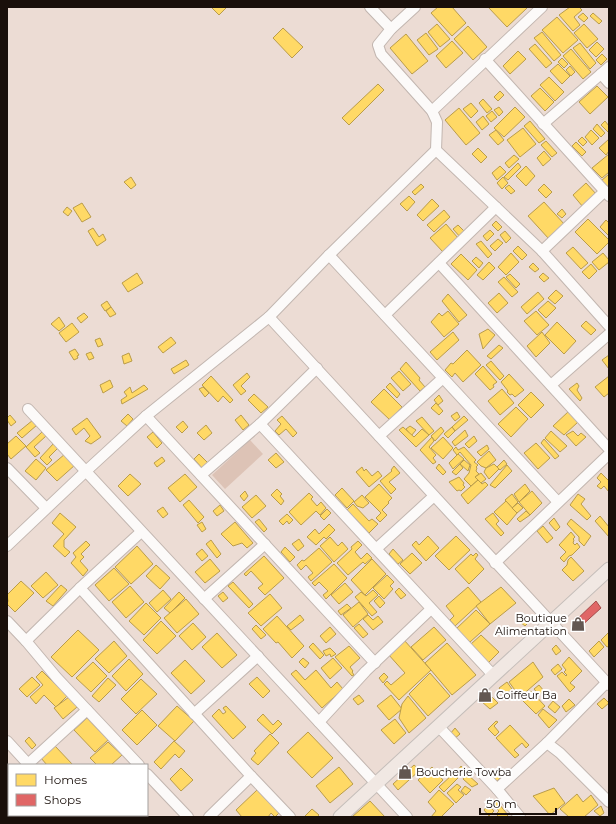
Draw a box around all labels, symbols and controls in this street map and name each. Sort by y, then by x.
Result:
place label: Boutique Alimentation [495,611,567,638]
shop icon: Boutique Alimentation [570,616,586,632]
shop icon: Coiffeur Ba [477,687,493,703]
place label: Coiffeur Ba [496,688,557,702]
legend [8,764,148,816]
shop icon: Boucherie Towba [397,764,413,780]
place label: Boucherie Towba [416,765,512,779]
text: Homes [44,772,87,787]
scale bar [480,790,556,816]
text: Shops [44,792,81,807]
text: 50 m [486,796,517,811]

